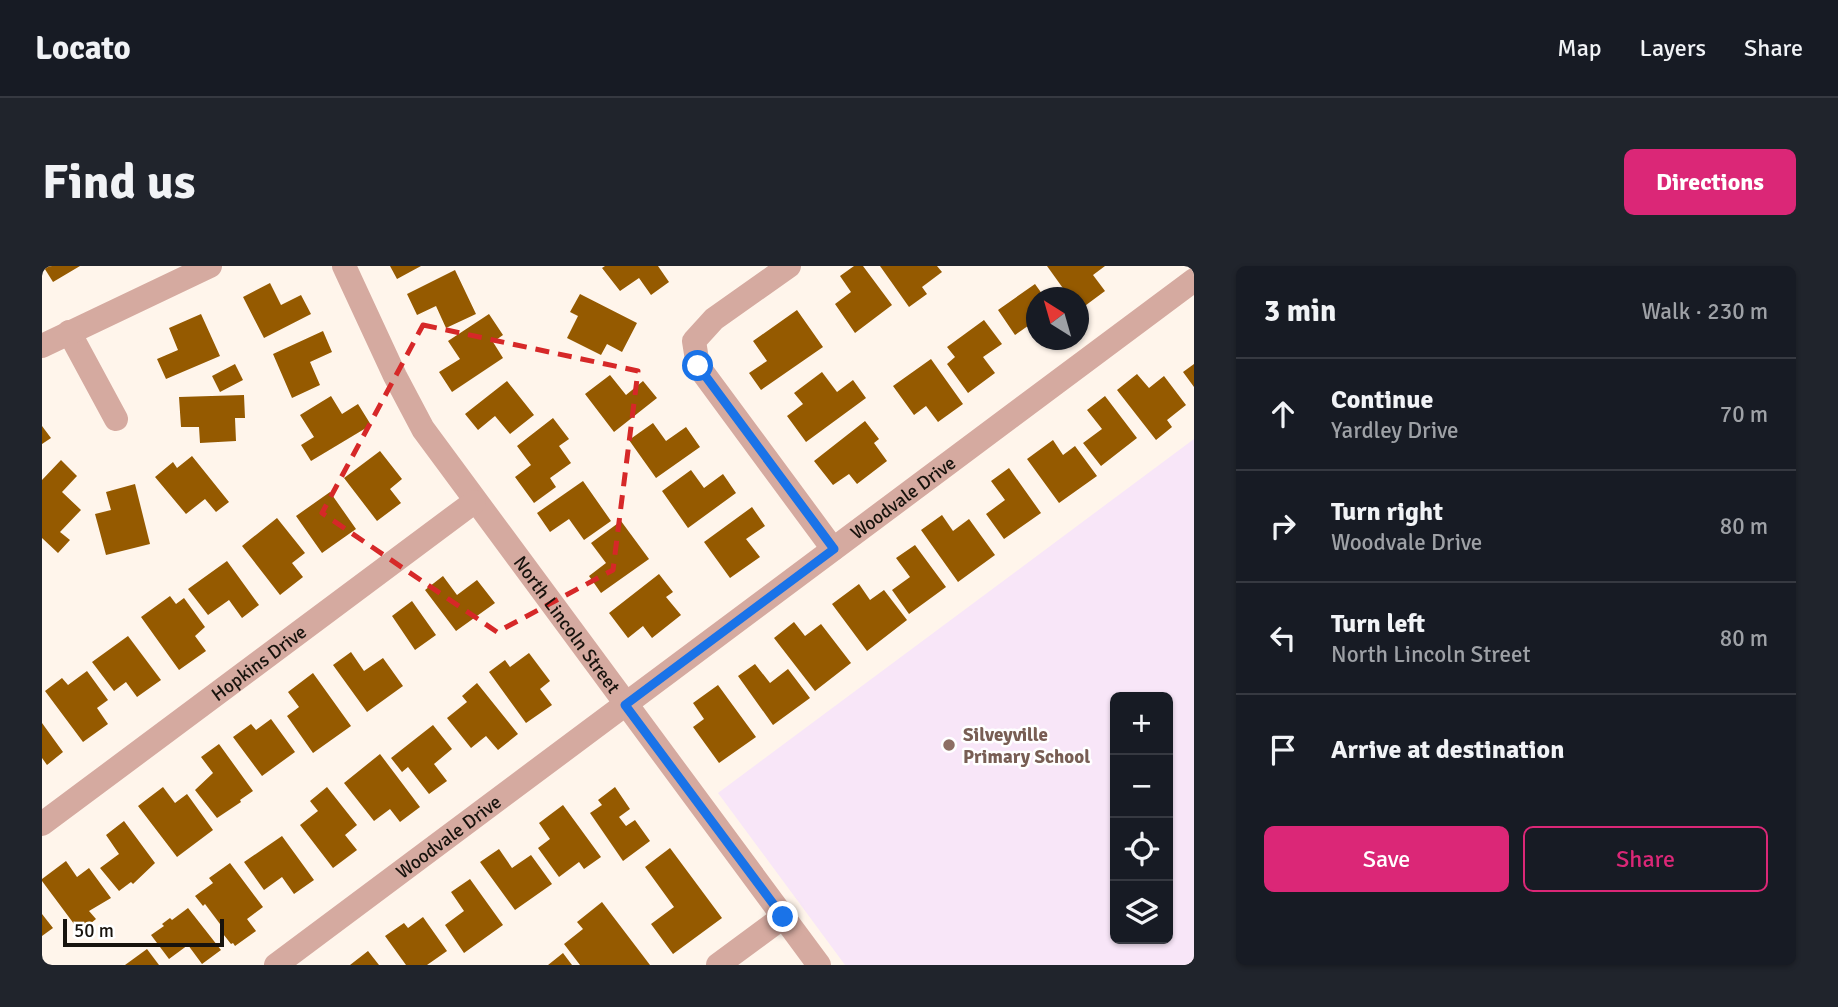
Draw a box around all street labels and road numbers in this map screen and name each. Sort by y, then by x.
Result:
street label: Woodvale Drive [846,451,961,545]
street label: North Lincoln Street [508,551,625,699]
street label: Hopkins Drive [207,620,311,707]
street label: Woodvale Drive [392,790,506,884]

